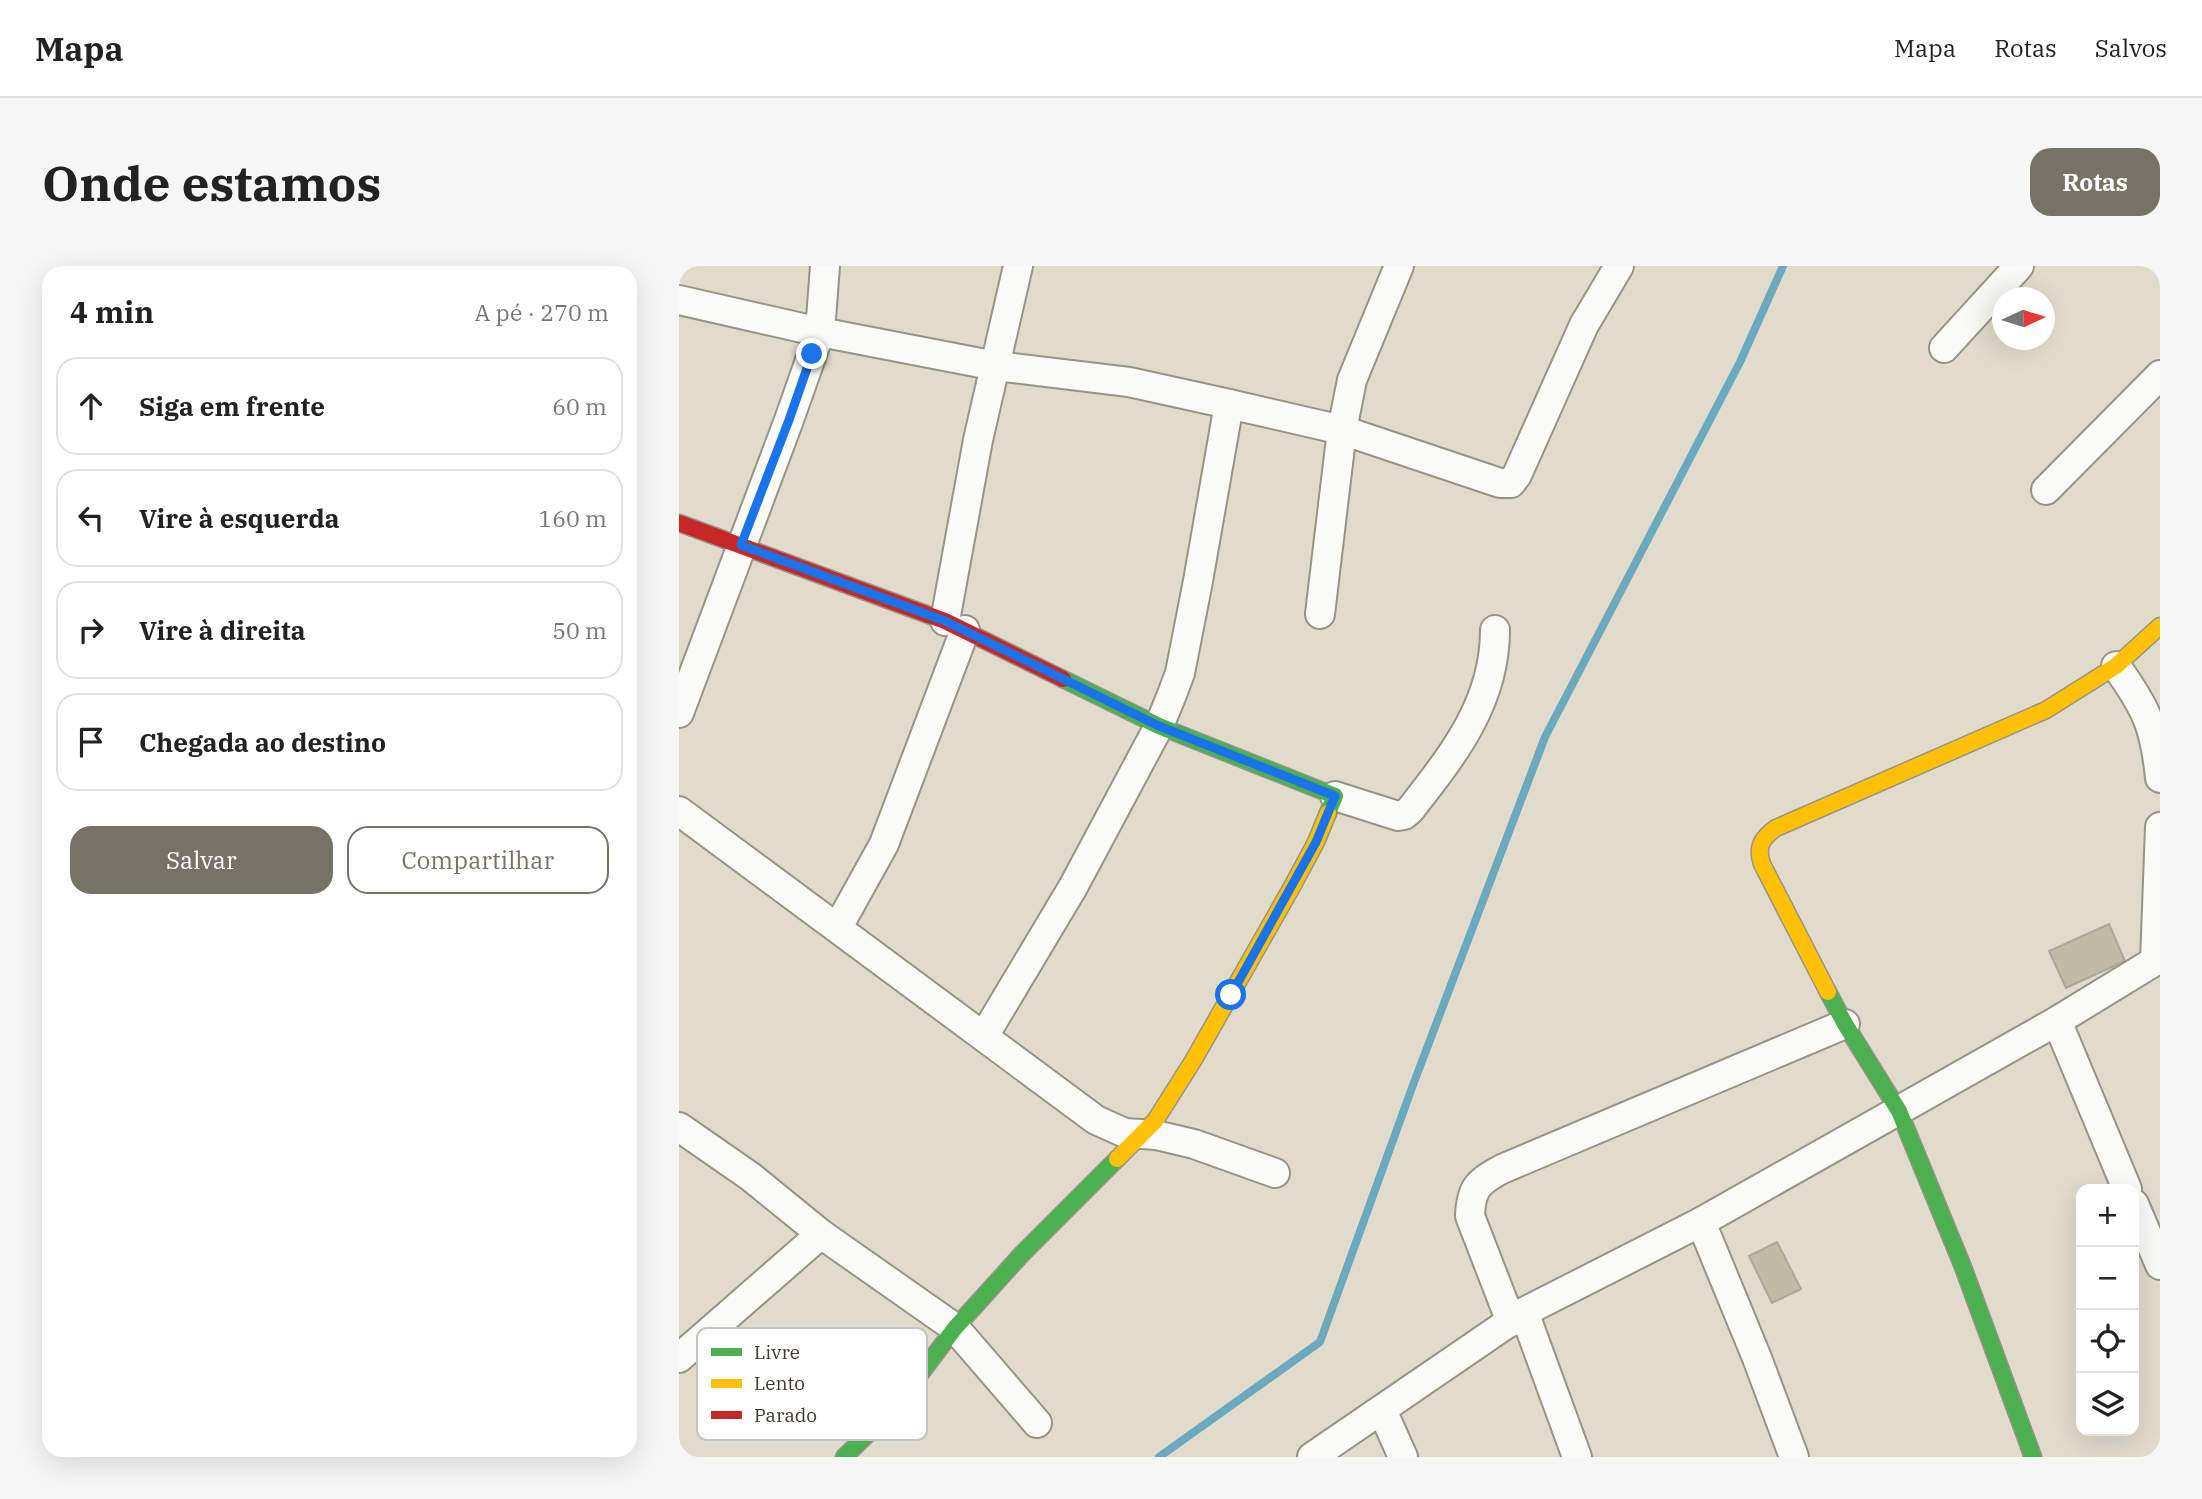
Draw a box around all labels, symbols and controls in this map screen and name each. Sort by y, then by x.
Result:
text: Mapa [35,27,123,70]
text: Mapa [1894,32,1956,64]
text: Rotas [1994,32,2057,64]
text: Salvos [2095,32,2167,64]
button: Rotas [2030,148,2160,216]
text: Onde estamos [42,151,381,214]
north arrow [1992,287,2055,350]
text: 4 min [70,292,154,331]
text: A pé · 270 m [474,297,609,327]
route end [796,338,827,369]
icon: ahead [72,387,110,425]
text: Siga em frente [139,389,325,423]
text: 60 m [552,391,607,421]
icon: left [72,499,110,537]
text: Vire à esquerda [139,501,340,535]
text: 160 m [538,503,607,533]
icon: right [72,611,110,649]
text: Vire à direita [139,613,306,647]
text: 50 m [552,615,607,645]
icon: arrive [72,723,110,761]
text: Chegada ao destino [139,725,386,759]
button: Salvar [70,826,333,894]
button: Compartilhar [347,826,609,894]
route start [1215,979,1246,1010]
map controls [2076,1184,2139,1436]
button: + [2076,1184,2139,1247]
button: − [2076,1247,2139,1310]
button: locate [2076,1310,2139,1373]
legend [697,1328,927,1440]
text: Livre [754,1340,800,1364]
text: Lento [754,1371,805,1395]
button: layers [2076,1373,2139,1436]
text: Parado [754,1403,817,1427]

